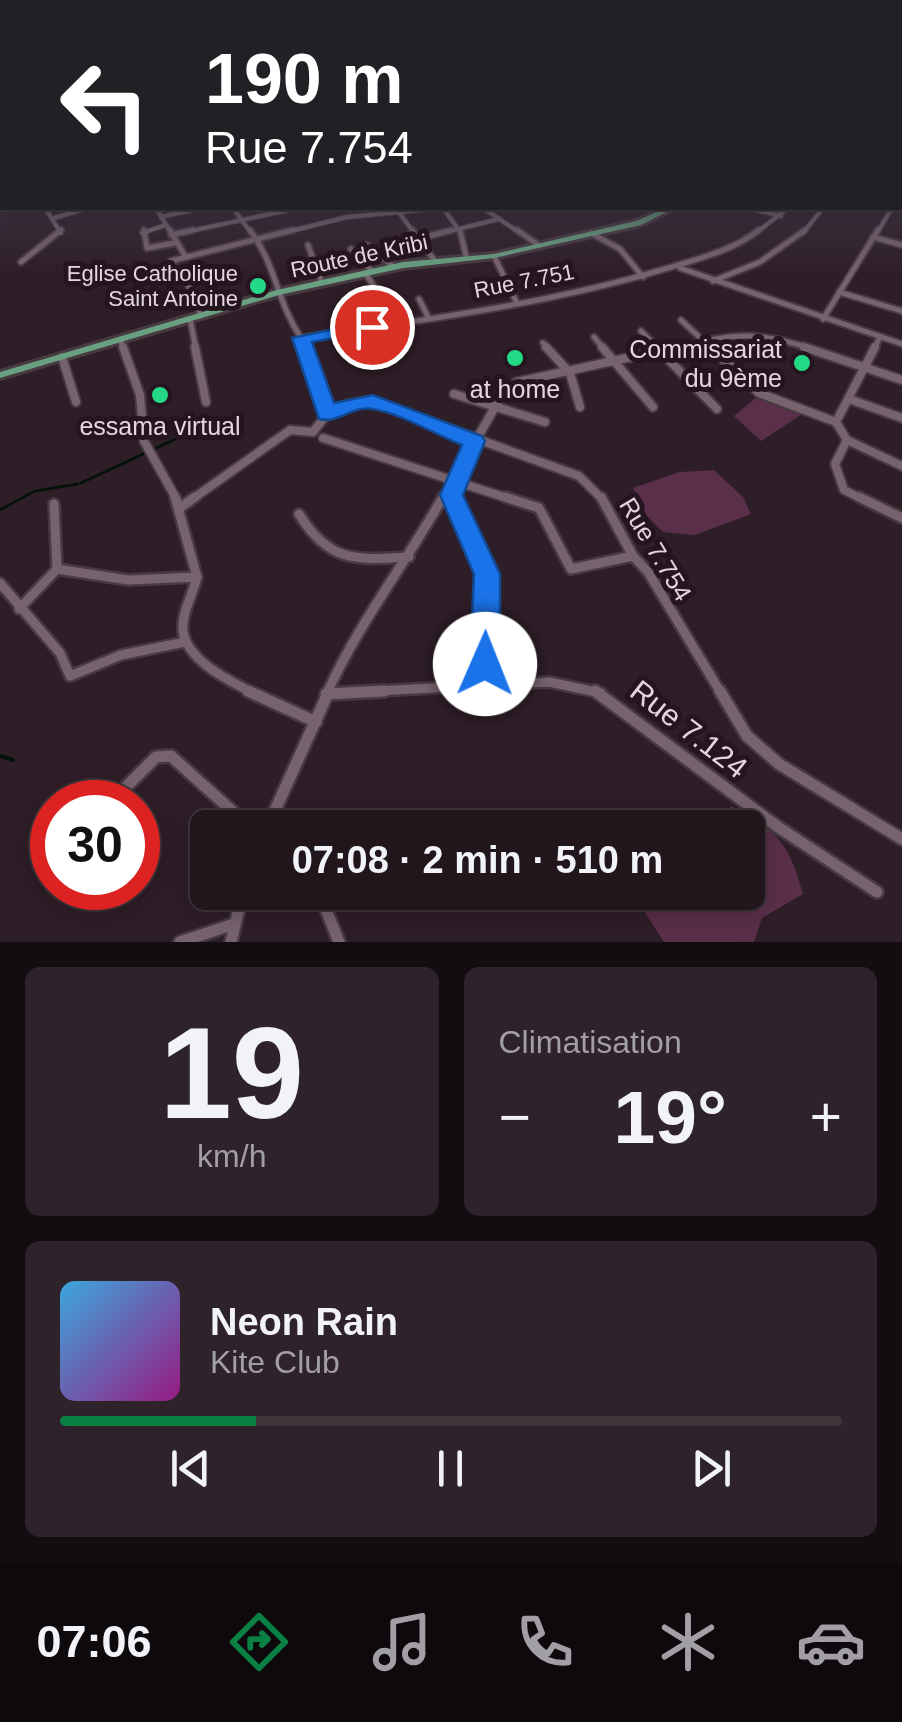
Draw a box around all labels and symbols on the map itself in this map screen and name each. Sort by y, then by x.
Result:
street label: Route de Kribi [288,229,430,283]
street label: Rue 7.751 [472,259,576,303]
place label: Eglise Catholique Saint Antoine [67,261,238,311]
marker: Eglise Catholique Saint Antoine [247,275,269,297]
pin [330,285,415,370]
place label: Commissariat du 9ème [629,335,782,392]
marker: at home [504,347,526,369]
marker: Commissariat du 9ème [791,352,813,374]
place label: at home [470,375,560,403]
marker: essama virtual [149,384,171,406]
place label: essama virtual [79,412,241,440]
street label: Rue 7.754 [614,492,698,606]
position arrow [433,612,537,716]
street label: Rue 7.124 [624,673,754,785]
speed limit sign: 30 [30,780,160,910]

